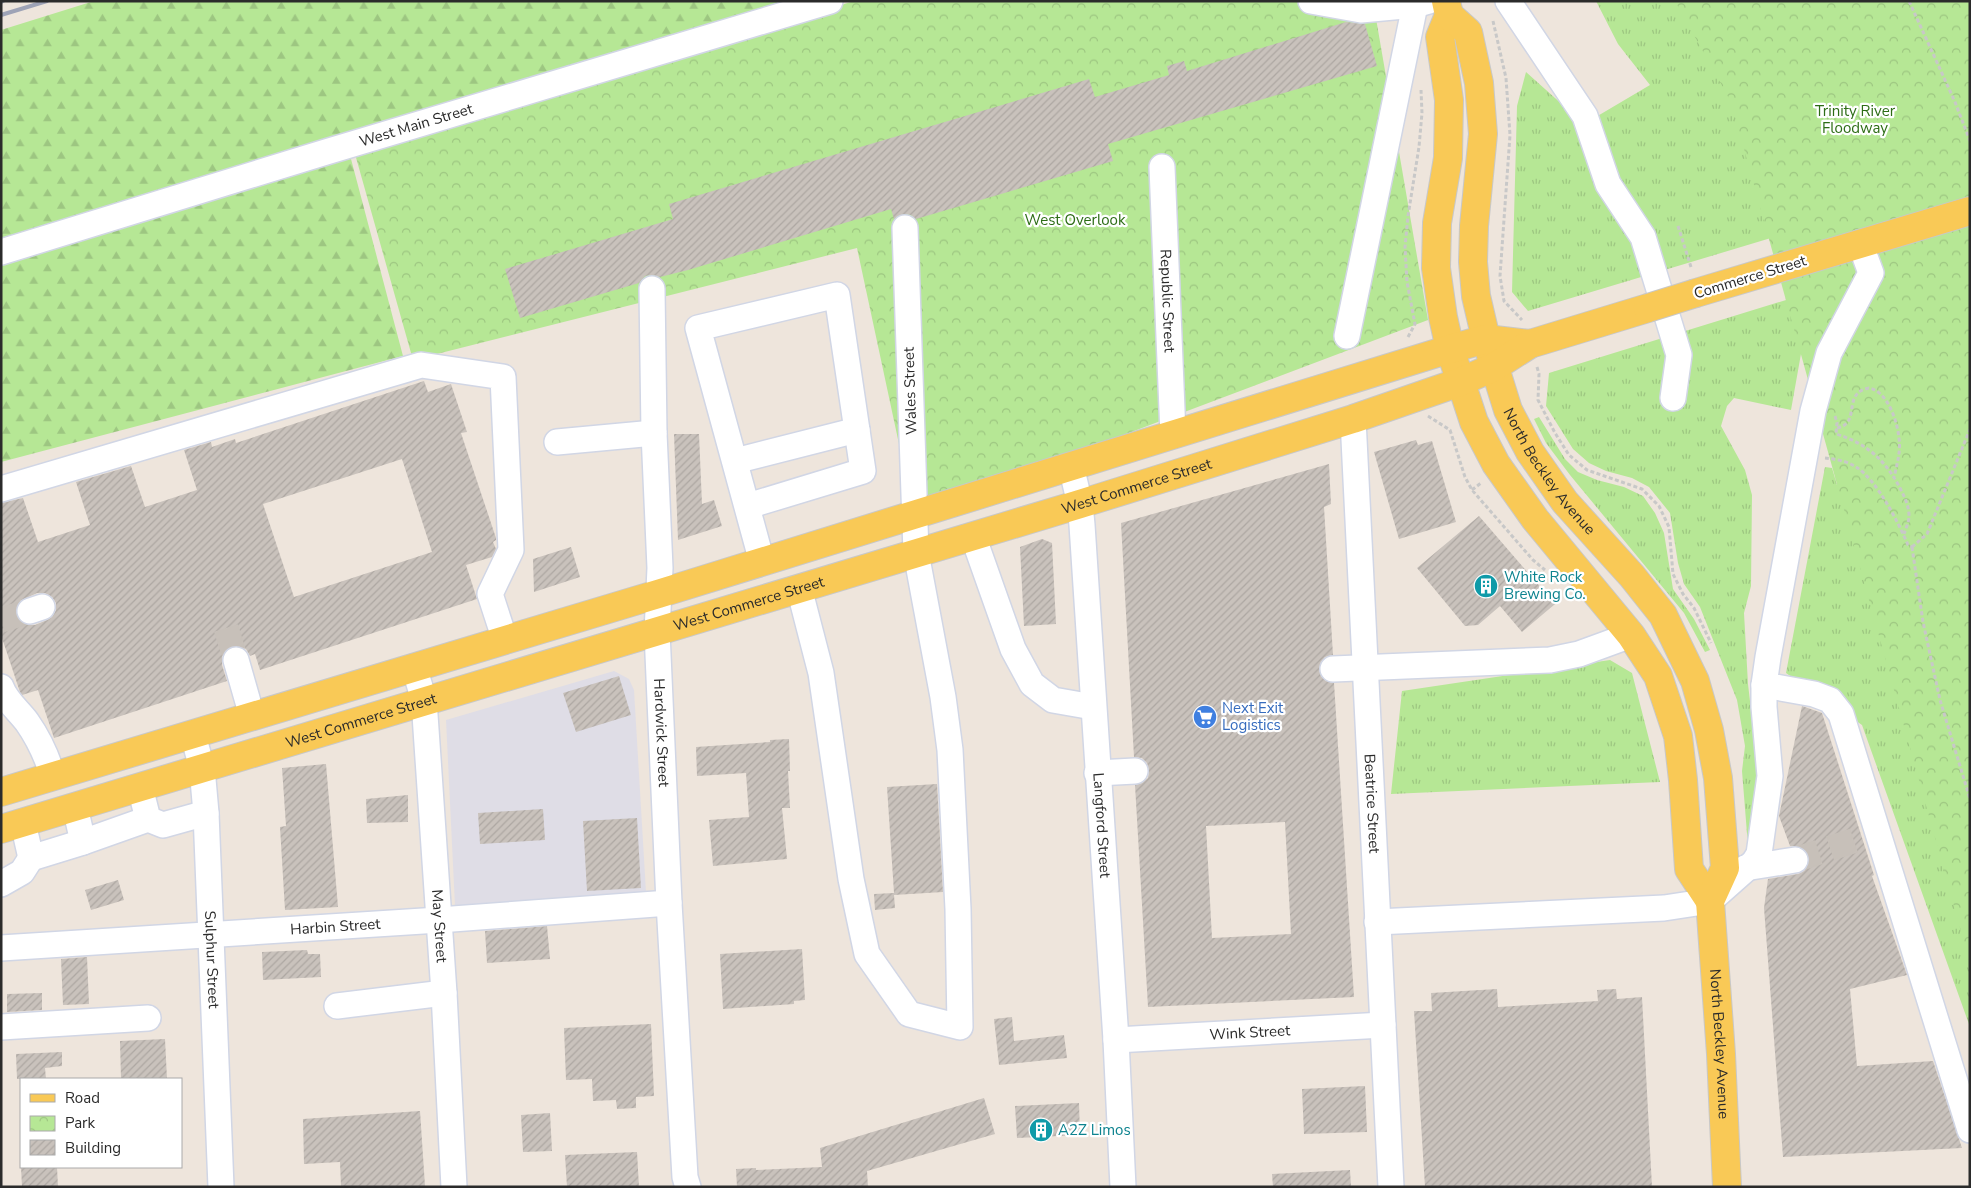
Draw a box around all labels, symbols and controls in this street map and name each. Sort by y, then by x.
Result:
street label: West Main Street [357,98,476,151]
park label: Trinity River Floodway [1815,101,1896,138]
park label: West Overlook [1025,210,1126,230]
street label: Republic Street [1155,249,1180,354]
street label: Commerce Street [1691,250,1809,304]
street label: Wales Street [898,346,922,435]
street label: North Beckley Avenue [1499,404,1600,539]
street label: West Commerce Street [1059,453,1215,519]
place label: White Rock Brewing Co. [1504,567,1586,604]
street label: West Commerce Street [671,571,827,636]
building icon: White Rock Brewing Co. [1473,573,1499,599]
street label: Hardwick Street [649,678,674,788]
street label: West Commerce Street [283,688,439,753]
place label: Next Exit Logistics [1222,698,1284,735]
supermarket icon: Next Exit Logistics [1192,704,1218,730]
street label: Beatrice Street [1360,753,1385,855]
street label: Langford Street [1088,772,1115,879]
street label: May Street [427,889,452,964]
street label: Sulphur Street [200,910,224,1010]
street label: Harbin Street [290,914,382,939]
street label: North Beckley Avenue [1705,968,1734,1120]
street label: Wink Street [1209,1020,1291,1045]
legend [20,1078,182,1168]
text: Road [65,1088,100,1108]
text: Park [65,1113,95,1133]
building icon: A2Z Limos [1028,1117,1054,1143]
place label: A2Z Limos [1058,1120,1131,1140]
text: Building [65,1138,121,1158]

